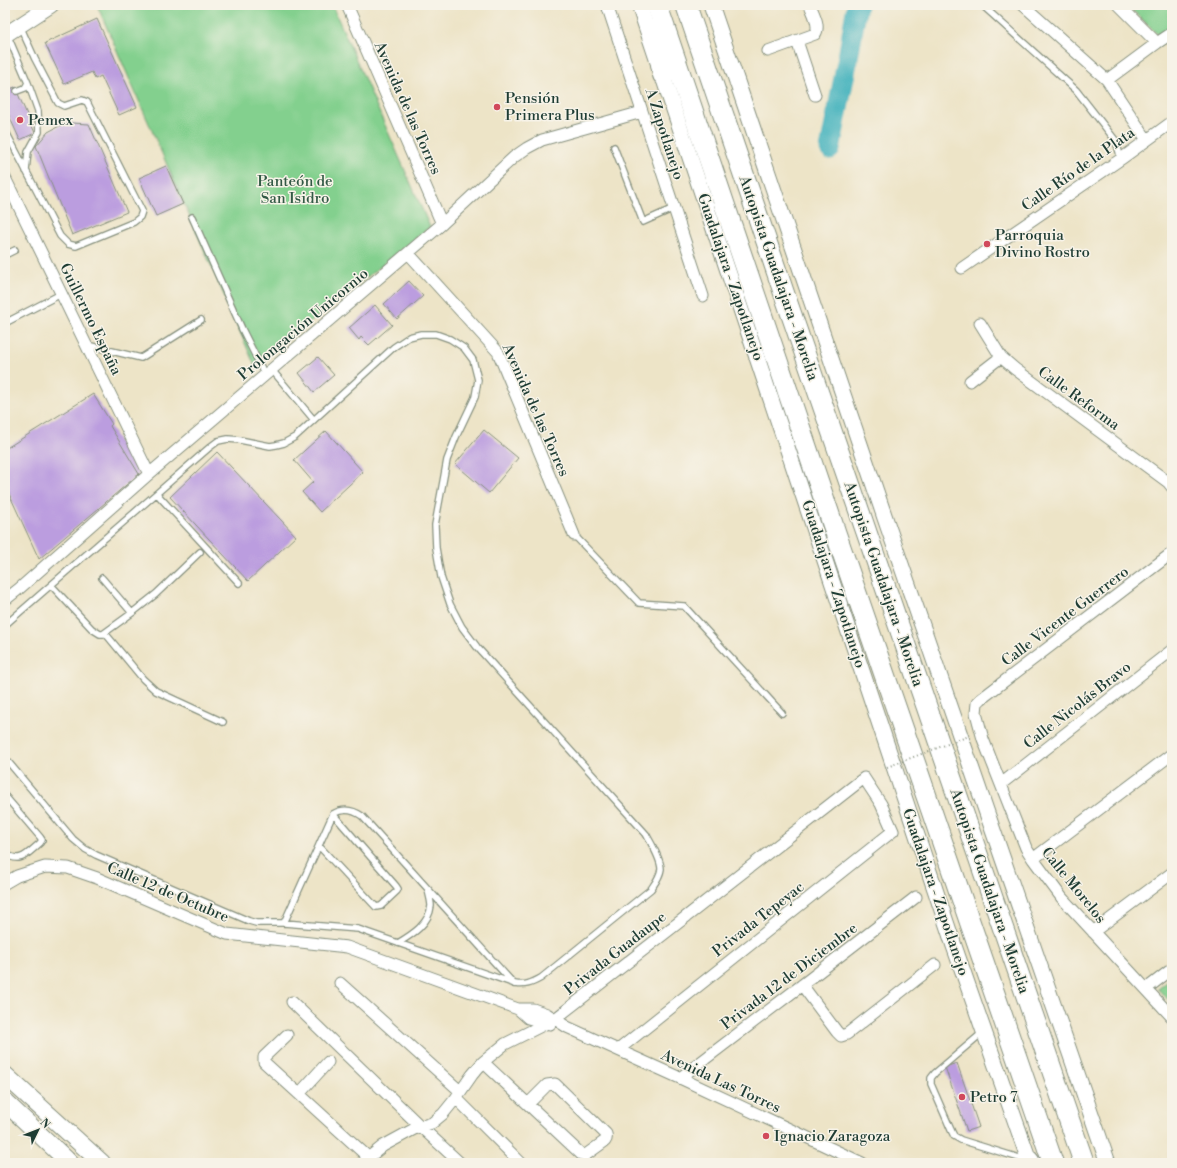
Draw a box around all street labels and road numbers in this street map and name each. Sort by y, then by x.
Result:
street label: Avenida de las Torres [369,38,445,178]
street label: A Zapotlanejo [640,85,688,182]
street label: Calle Río de la Plata [1018,123,1139,216]
street label: Autopista Guadalajara - Morelia [734,172,823,383]
street label: Guadalajara - Zapotlanejo [693,191,768,363]
street label: Guillermo España [55,260,126,379]
street label: Prolongación Unicornio [234,264,373,385]
street label: Avenida de las Torres [497,340,573,480]
street label: Calle Reforma [1034,362,1124,435]
street label: Autopista Guadalajara - Morelia [839,478,928,689]
street label: Guadalajara - Zapotlanejo [797,498,870,671]
street label: Calle Vicente Guerrero [998,562,1133,671]
street label: Calle Nicolás Bravo [1020,658,1135,753]
street label: Autopista Guadalajara - Morelia [945,785,1034,996]
street label: Guadalajara - Zapotlanejo [898,806,973,978]
street label: Calle Morelos [1037,843,1110,927]
street label: Calle 12 de Octubre [104,858,232,927]
street label: Privada Tepeyac [709,878,808,961]
street label: Privada Guadaupe [560,908,670,999]
street label: Privada 12 de Diciembre [717,919,861,1034]
street label: Avenida Las Torres [657,1045,784,1117]

